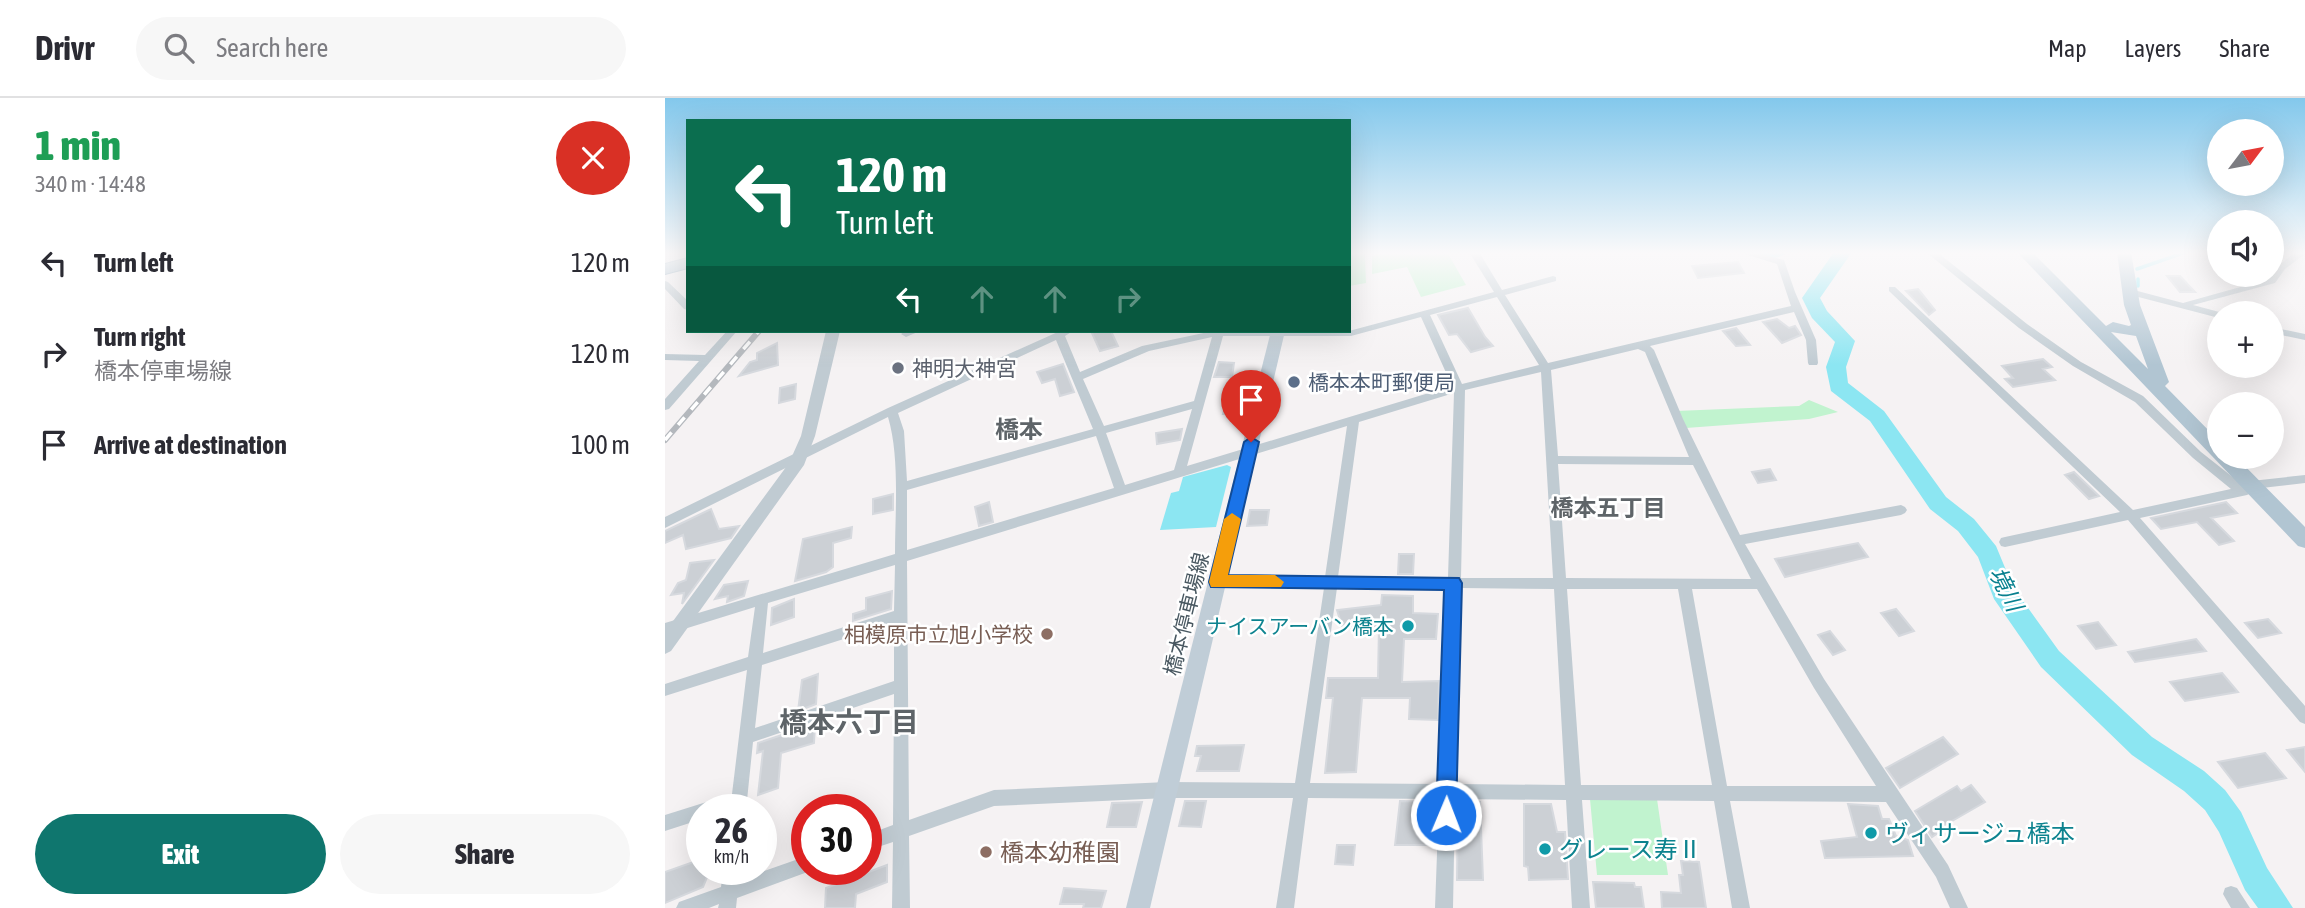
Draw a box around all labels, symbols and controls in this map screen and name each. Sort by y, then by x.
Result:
search box [136,17,626,80]
text: Drivr [35,29,94,67]
icon: search [160,29,198,67]
text: Search here [216,33,328,63]
text: Map [2048,35,2087,62]
text: Layers [2125,35,2181,62]
text: Share [2219,35,2270,62]
north arrow [2207,119,2284,196]
map controls [2207,119,2284,469]
text: 1 min [35,121,121,169]
button: close [556,121,630,195]
text: 120 m [836,146,947,202]
icon: left [721,147,812,238]
text: 340 m · 14:48 [35,171,146,197]
text: Turn left [836,204,934,241]
button: sound [2207,210,2284,287]
icon: left [35,244,73,282]
text: Turn left [94,248,174,278]
text: 120 m [571,248,630,278]
icon: left [890,280,928,318]
icon: ahead [963,280,1001,318]
icon: ahead [1036,280,1074,318]
icon: right [1109,280,1147,318]
button: + [2207,301,2284,378]
text: Turn right [94,322,185,352]
icon: right [35,335,73,373]
text: 120 m [571,339,630,369]
place label: 神明大神宮 [912,356,1017,380]
text: 橋本停車場線 [94,358,232,384]
marker: 神明大神宮 [890,360,906,376]
pin [1221,370,1281,442]
place label: 橋本本町郵便局 [1308,370,1455,394]
marker: 橋本本町郵便局 [1286,374,1302,390]
icon: arrive [1232,381,1270,419]
button: − [2207,392,2284,469]
district label: 橋本 [995,416,1043,443]
icon: arrive [35,426,73,464]
text: Arrive at destination [94,430,287,460]
text: 100 m [571,430,630,460]
district label: 橋本五丁目 [1551,495,1666,521]
street label: 橋本停車場線 [1159,550,1213,678]
water label: 境川 [1984,563,2029,618]
place label: ナイスアーバン橋本 [1206,614,1394,638]
marker: ナイスアーバン橋本 [1400,618,1416,634]
place label: 相模原市立旭小学校 [844,622,1033,646]
marker: 相模原市立旭小学校 [1039,626,1055,642]
district label: 橋本六丁目 [779,706,919,738]
position arrow [1409,778,1483,852]
speed limit sign: 30 [791,794,882,885]
text: 26 [715,810,748,850]
button: Exit [35,814,326,894]
button: Share [340,814,630,894]
place label: ヴィサージュ橋本 [1885,820,2075,847]
marker: ヴィサージュ橋本 [1863,825,1879,841]
place label: グレース寿Ⅱ [1559,836,1702,863]
place label: 橋本幼稚園 [1000,839,1120,866]
marker: グレース寿Ⅱ [1537,841,1553,857]
marker: 橋本幼稚園 [978,844,994,860]
text: km/h [714,846,749,867]

